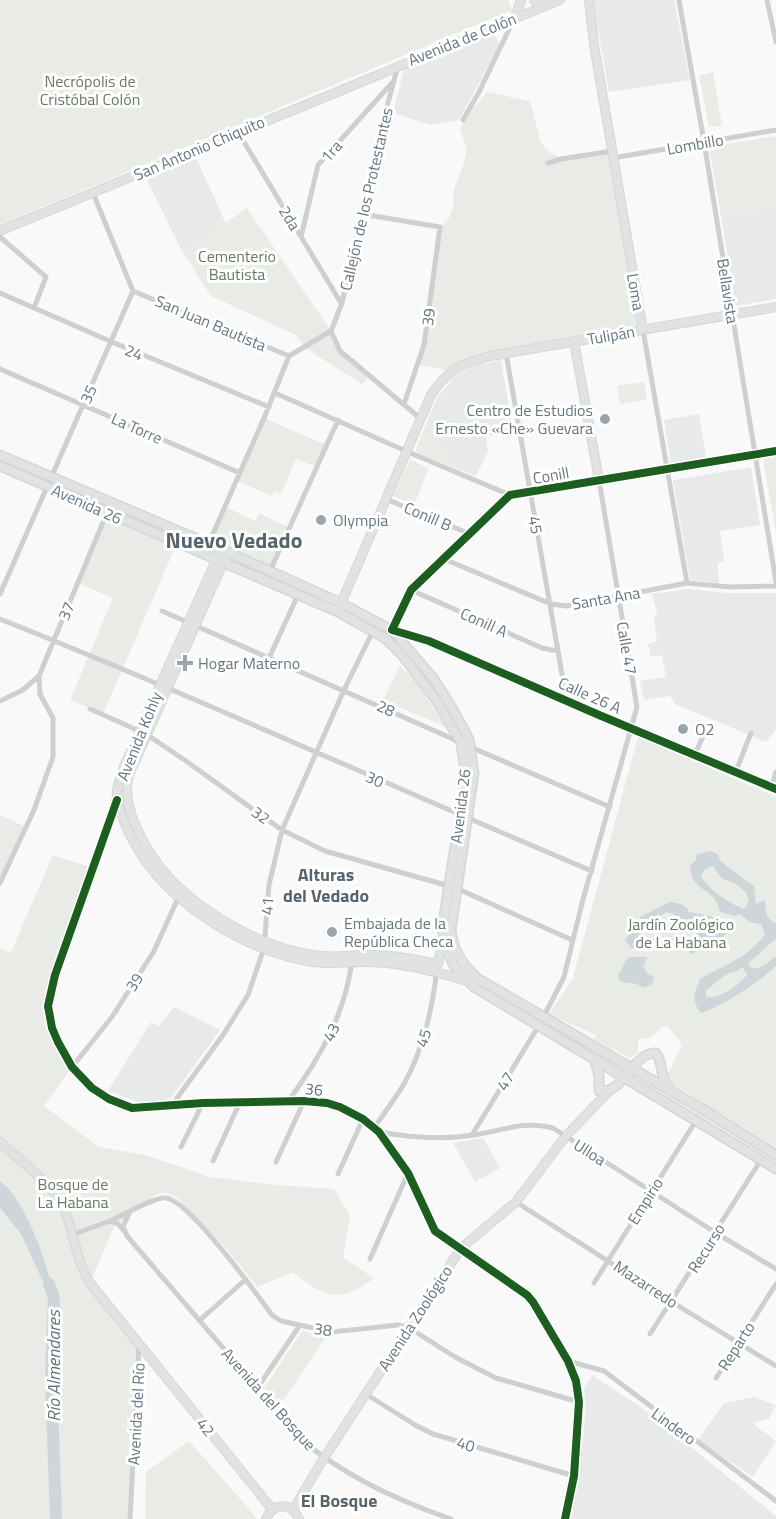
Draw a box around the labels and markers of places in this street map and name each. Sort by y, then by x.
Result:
place label: Centro de Estudios Ernesto «Che» Guevara [435,398,593,440]
marker: Centro de Estudios Ernesto «Che» Guevara [598,412,612,426]
place label: Olympia [333,508,388,532]
marker: Olympia [314,513,328,527]
place label: Hogar Materno [198,651,300,675]
marker: Hogar Materno [176,654,194,672]
place label: O2 [695,717,715,741]
marker: O2 [676,722,690,736]
place label: Embajada de la República Checa [344,911,453,953]
marker: Embajada de la República Checa [325,925,339,939]

